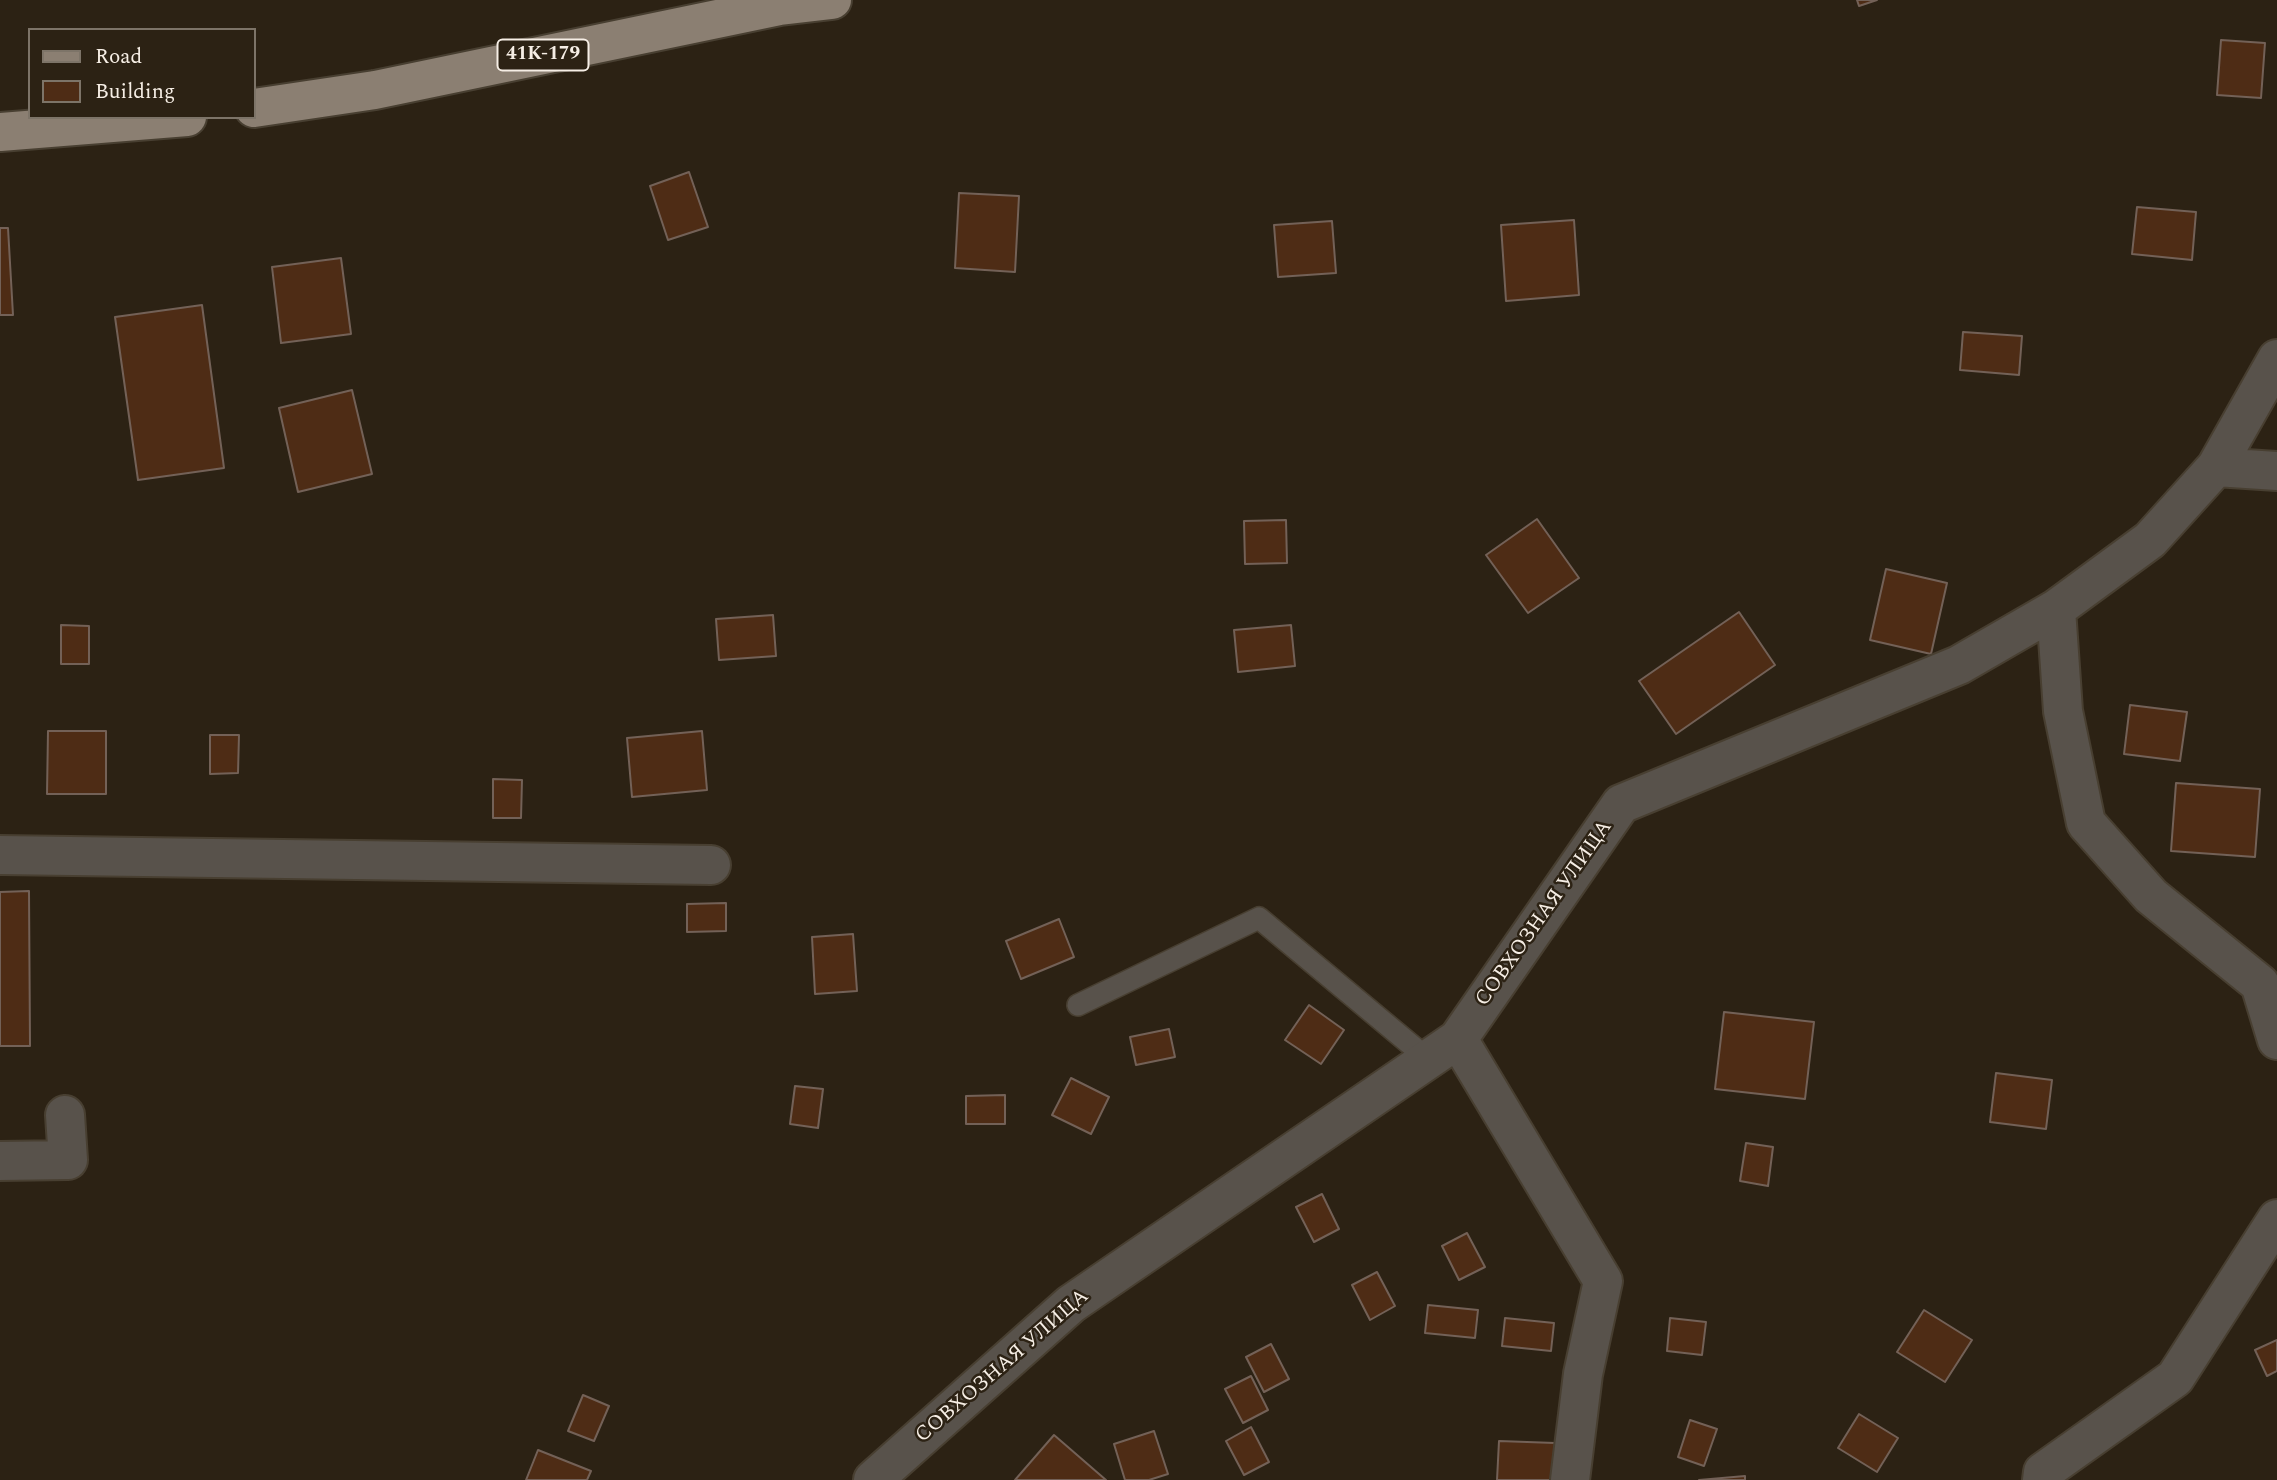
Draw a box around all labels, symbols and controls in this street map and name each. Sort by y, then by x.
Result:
legend [28,28,256,119]
road number: 41К-179 [498,40,588,70]
text: Road [95,41,142,73]
text: Building [95,76,175,108]
street label: СОВХОЗНАЯ УЛИЦА [1471,816,1619,1012]
street label: СОВХОЗНАЯ УЛИЦА [911,1285,1095,1449]

